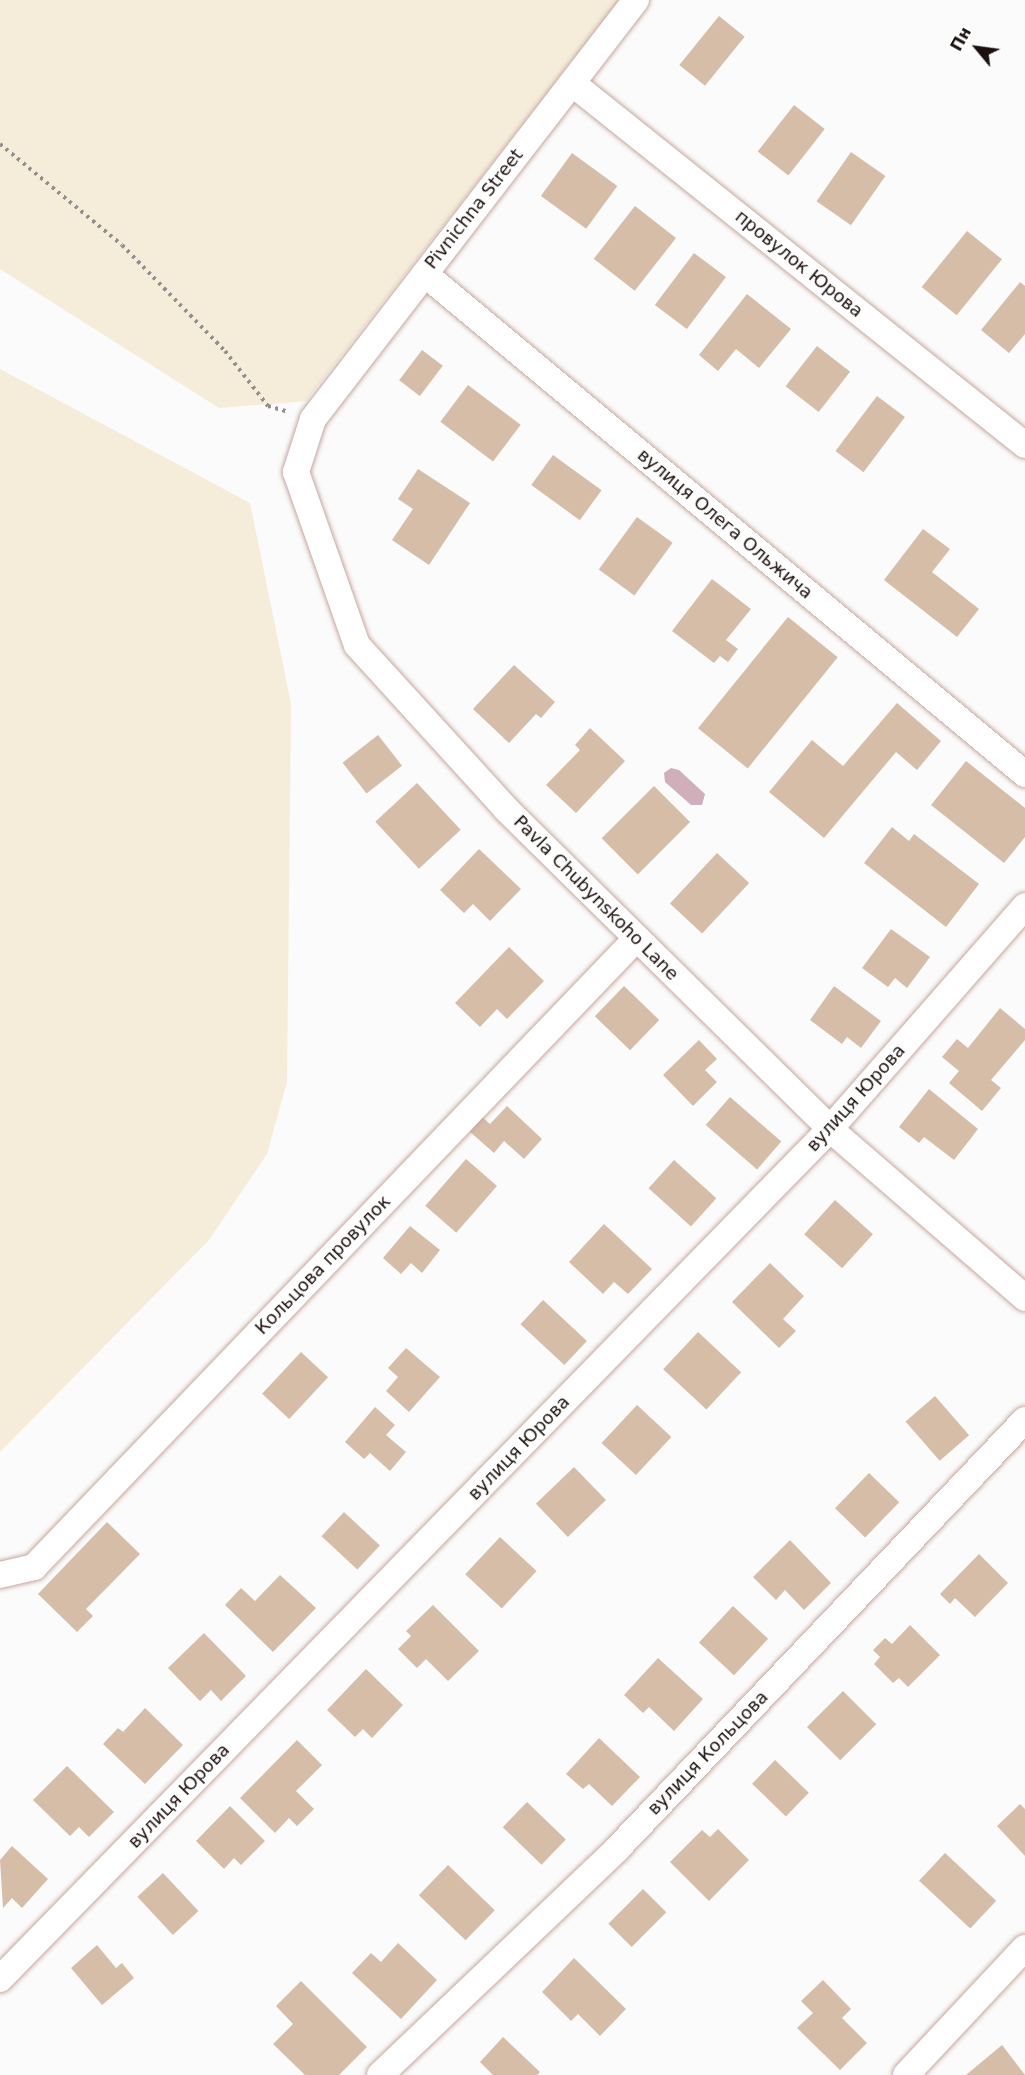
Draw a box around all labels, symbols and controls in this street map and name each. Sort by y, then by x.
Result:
north arrow [947,18,1007,78]
text: Пн [947,24,975,54]
street label: Pivnichna Street [420,145,528,273]
street label: провулок Юрова [731,206,867,322]
street label: вулиця Олега Ольжича [633,444,817,604]
street label: Pavla Chubynskoho Lane [509,811,683,985]
street label: вулиця Юрова [802,1040,910,1156]
street label: Кольцова провулок [251,1191,395,1339]
street label: вулиця Юрова [464,1391,574,1505]
street label: вулиця Кольцова [643,1686,773,1820]
street label: вулиця Юрова [124,1739,234,1853]

